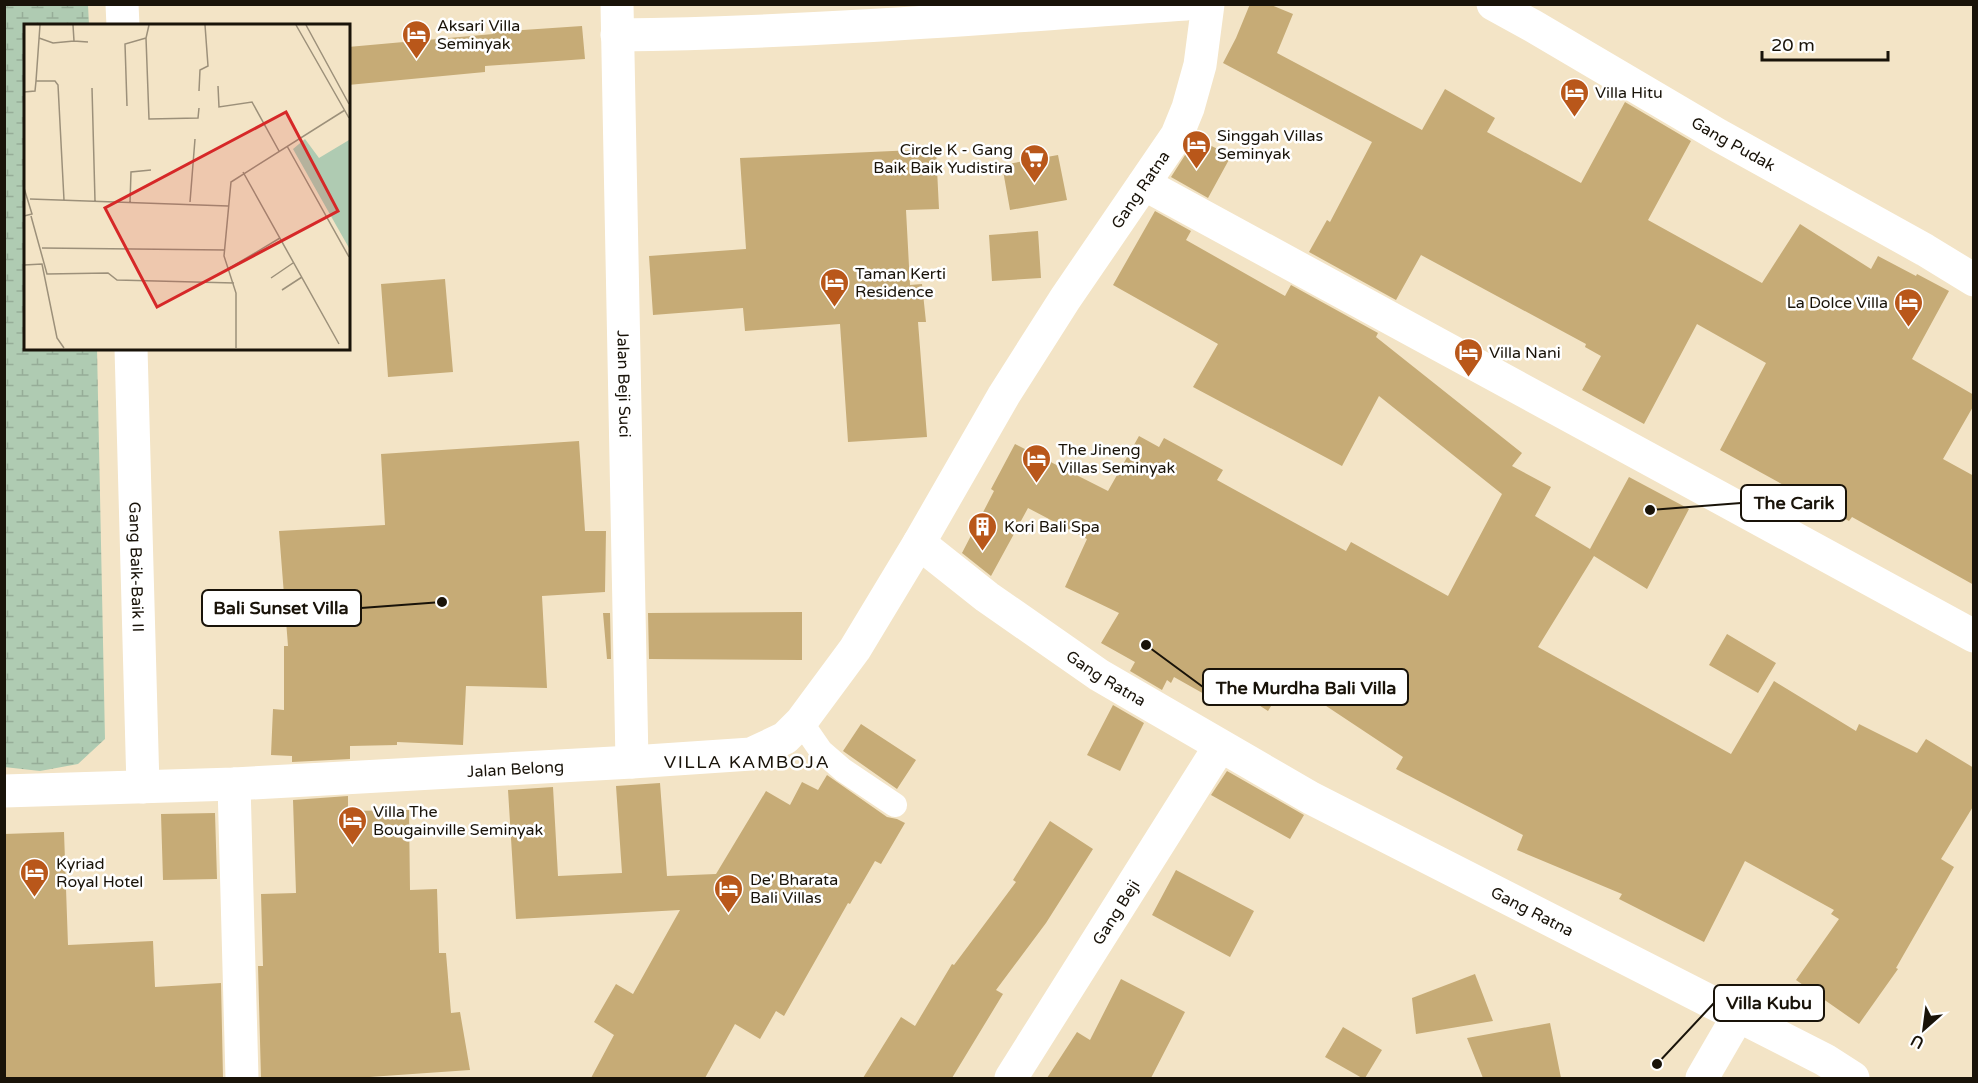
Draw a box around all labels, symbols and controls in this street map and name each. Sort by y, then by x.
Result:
place label: Aksari Villa Seminyak [437,16,520,54]
hotel icon: Aksari Villa Seminyak [400,18,432,60]
inset map [24,24,350,350]
scale bar [1762,24,1888,62]
text: 20 m [1771,34,1815,56]
hotel icon: Villa Hitu [1558,76,1590,118]
place label: Villa Hitu [1595,83,1663,103]
street label: Gang Pudak [1687,112,1779,176]
place label: Singgah Villas Seminyak [1217,126,1323,164]
hotel icon: Singgah Villas Seminyak [1180,128,1212,170]
place label: Circle K - Gang Baik Baik Yudistira [873,140,1013,178]
supermarket icon: Circle K - Gang Baik Baik Yudistira [1018,142,1050,184]
street label: Gang Ratna [1107,147,1174,233]
place label: Taman Kerti Residence [855,264,946,302]
hotel icon: Taman Kerti Residence [818,266,850,308]
hotel icon: La Dolce Villa [1893,286,1925,328]
place label: La Dolce Villa [1787,293,1888,313]
street label: Jalan Beji Suci [612,330,635,438]
hotel icon: Villa Nani [1452,336,1484,378]
place label: Villa Nani [1489,343,1561,363]
place label: The Jineng Villas Seminyak [1058,440,1175,478]
hotel icon: The Jineng Villas Seminyak [1021,442,1053,484]
callout: The Carik [1741,485,1846,521]
text: The Carik [1753,492,1834,514]
street label: Gang Baik-Baik II [124,501,148,632]
building icon: Kori Bali Spa [967,510,999,552]
place label: Kori Bali Spa [1004,517,1100,537]
callout: Bali Sunset Villa [202,590,361,626]
text: Bali Sunset Villa [213,597,349,619]
street label: Gang Ratna [1062,646,1149,711]
callout: The Murdha Bali Villa [1203,669,1408,705]
text: The Murdha Bali Villa [1215,677,1396,699]
district label: VILLA KAMBOJA [664,751,830,773]
street label: Jalan Belong [467,757,565,782]
place label: Villa The Bougainville Seminyak [373,802,543,840]
hotel icon: Villa The Bougainville Seminyak [336,804,368,846]
place label: Kyriad Royal Hotel [56,854,143,892]
hotel icon: Kyriad Royal Hotel [19,856,51,898]
place label: De' Bharata Bali Villas [750,870,838,908]
hotel icon: De' Bharata Bali Villas [713,872,745,914]
street label: Gang Beji [1088,876,1144,949]
street label: Gang Ratna [1487,882,1577,941]
callout: Villa Kubu [1714,985,1824,1021]
text: Villa Kubu [1726,992,1812,1014]
north arrow [1894,999,1954,1059]
text: U [1907,1030,1927,1053]

